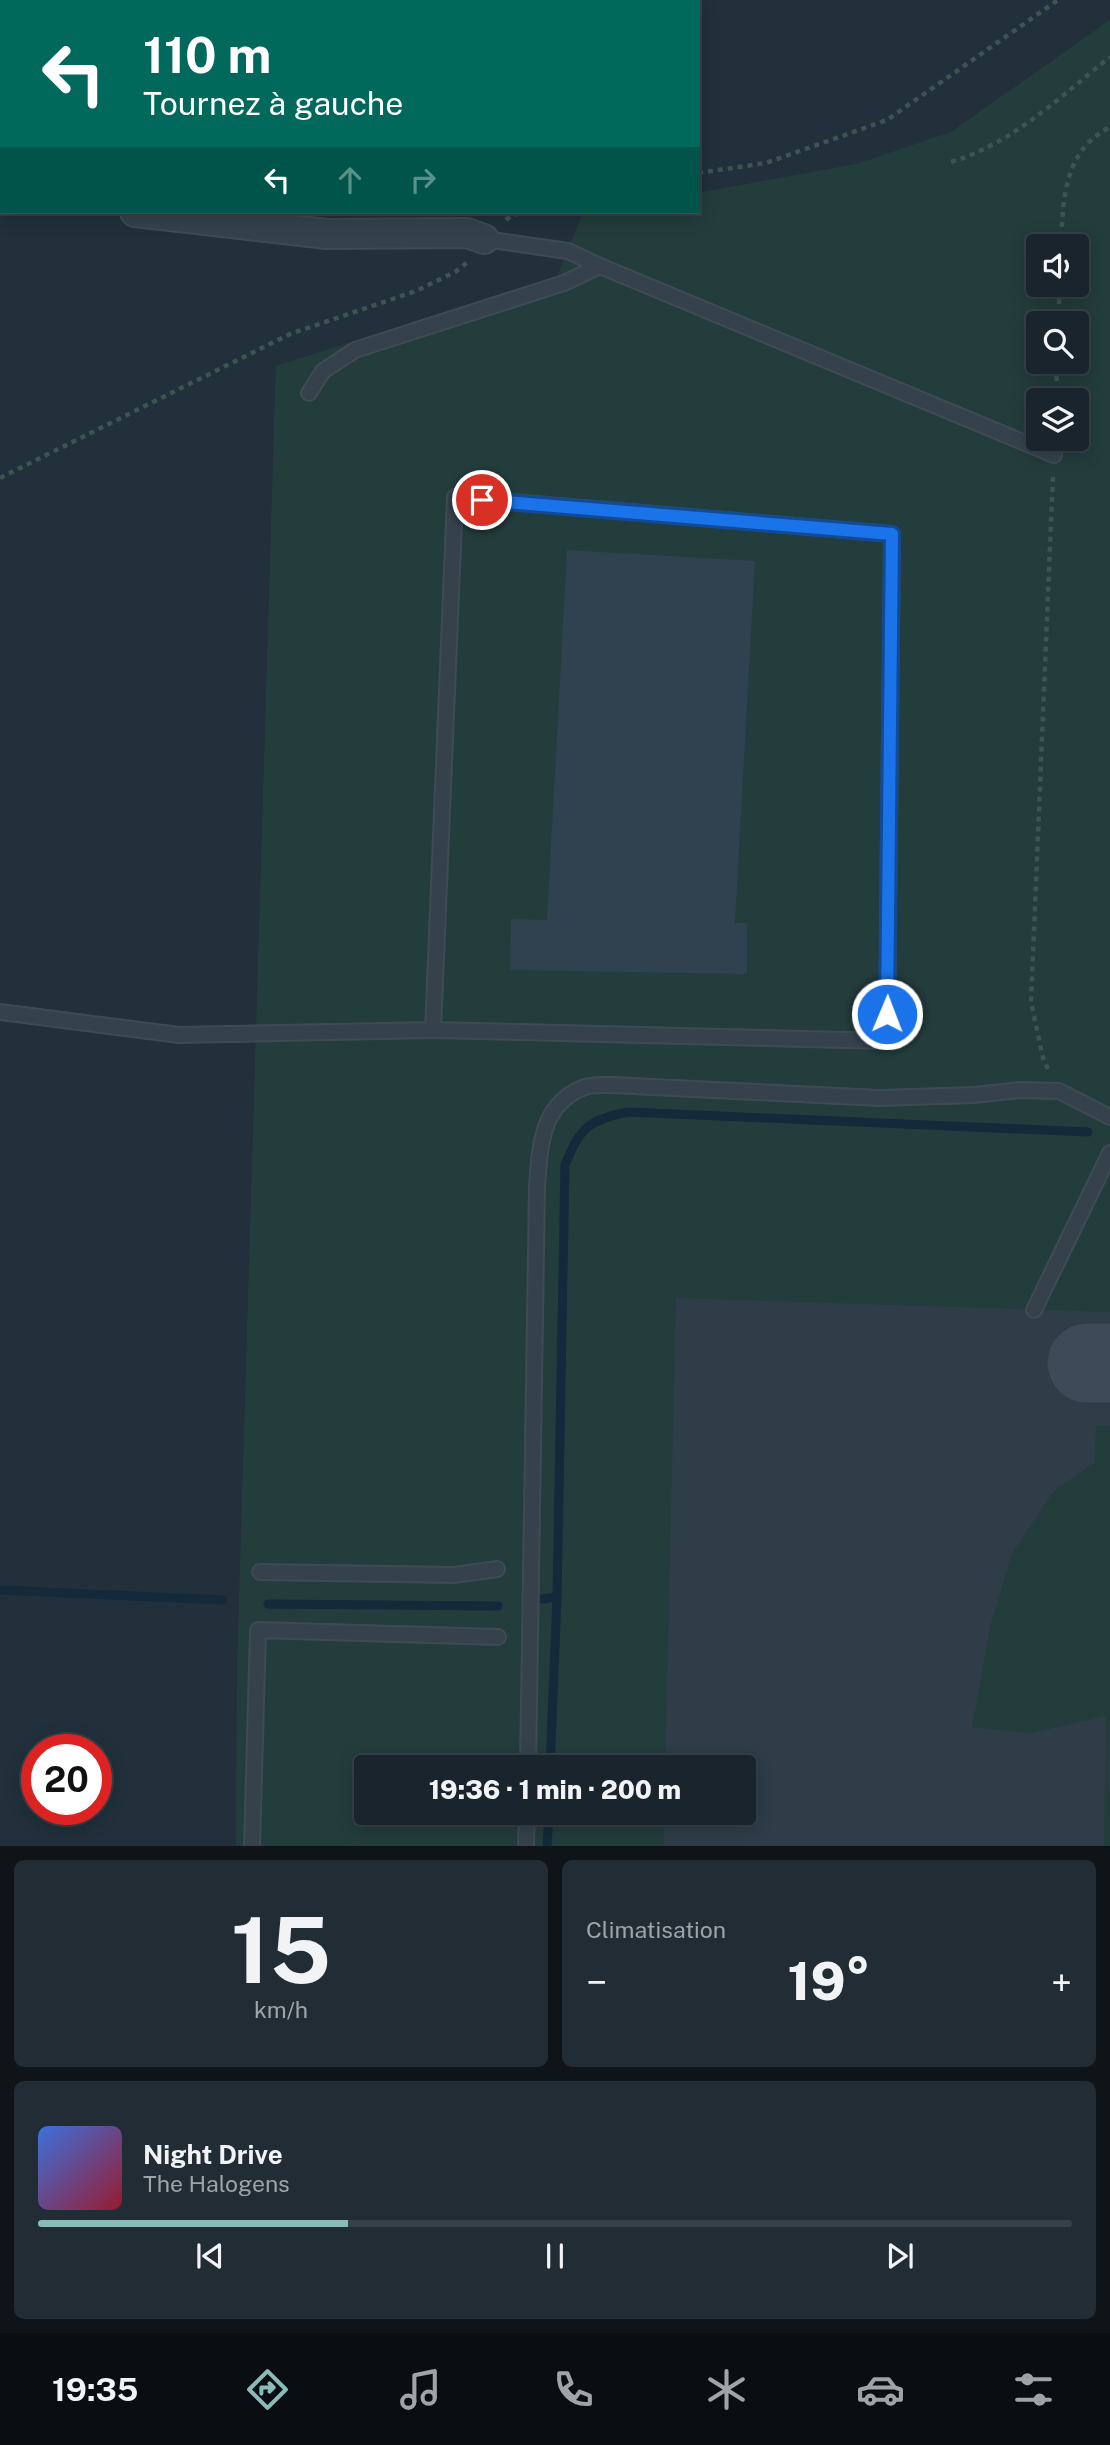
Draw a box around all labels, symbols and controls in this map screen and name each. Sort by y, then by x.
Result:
text: 110 m [143,26,271,84]
icon: left [28,28,119,119]
text: Tournez à gauche [143,85,403,122]
icon: left [258,161,296,199]
icon: ahead [331,161,369,199]
icon: right [404,161,442,199]
map controls [1026,234,1089,451]
button: sound [1026,234,1089,297]
button: search [1026,311,1089,374]
button: layers [1026,388,1089,451]
pin [452,470,512,530]
icon: arrive [463,481,501,519]
position arrow [850,977,924,1051]
speed limit sign: 20 [21,1734,112,1825]
text: 19:36 · 1 min · 200 m [429,1774,681,1805]
text: 15 [231,1897,331,2003]
text: Climatisation [586,1916,726,1943]
text: 19° [788,1951,870,2012]
text: − [586,1960,607,2005]
text: + [1051,1960,1072,2005]
text: km/h [254,1996,308,2023]
text: Night Drive [143,2139,283,2170]
text: The Halogens [143,2170,290,2197]
icon: previous [191,2237,229,2275]
icon: pause [536,2237,574,2275]
icon: next [881,2237,919,2275]
icon: directions [243,2365,292,2414]
icon: music [396,2365,445,2414]
icon: phone [549,2365,598,2414]
icon: climate [702,2365,751,2414]
icon: car [856,2365,905,2414]
icon: filters [1009,2365,1058,2414]
text: 19:35 [52,2371,138,2408]

